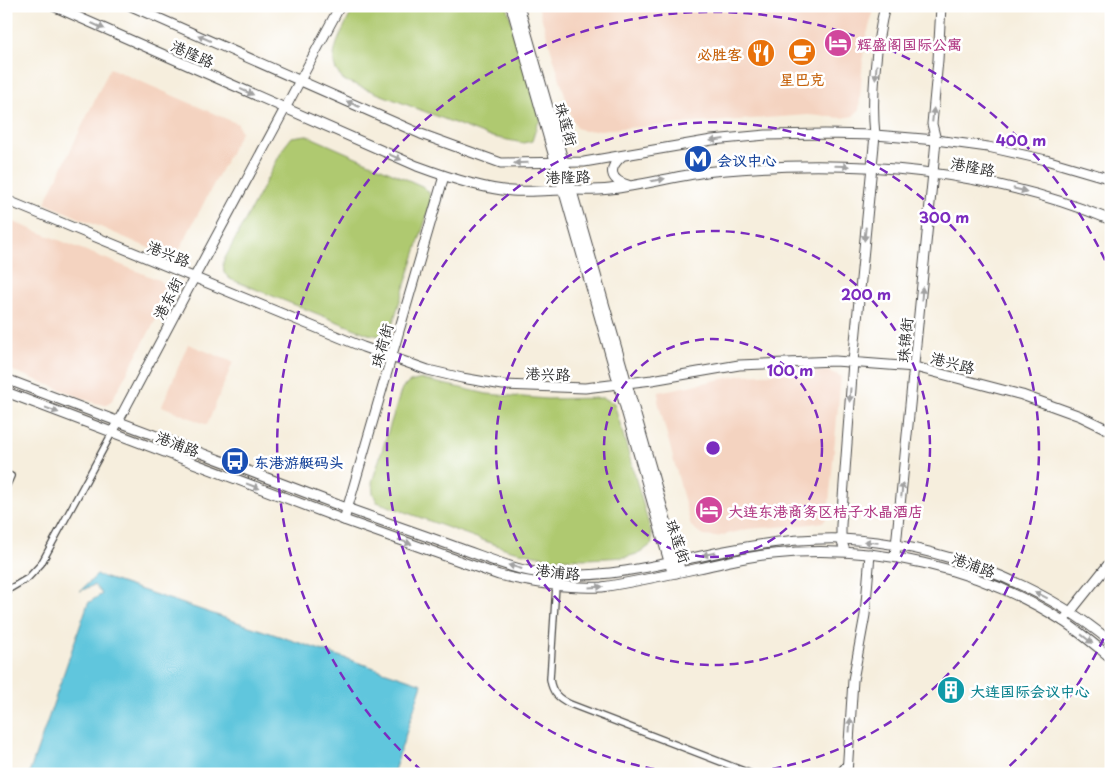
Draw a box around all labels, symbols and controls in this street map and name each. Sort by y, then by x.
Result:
one-way arrow [91,22,105,30]
hotel icon: 辉盛阁国际公寓 [823,28,853,58]
place label: 辉盛阁国际公寓 [857,32,962,55]
street label: 港隆路 [168,33,218,73]
one-way arrow [197,34,211,42]
cafe icon: 星巴克 [787,37,817,67]
restaurant icon: 必胜客 [746,38,776,68]
place label: 必胜客 [697,42,742,65]
one-way arrow [872,64,880,80]
place label: 星巴克 [779,67,825,90]
one-way arrow [240,88,254,96]
street label: 珠莲街 [550,99,584,149]
one-way arrow [346,100,360,108]
one-way arrow [929,107,937,123]
text: 400 m [996,128,1046,151]
one-way arrow [709,136,725,144]
metro station icon: 会议中心 [683,144,713,174]
place label: 会议中心 [717,148,777,171]
street label: 港隆路 [949,150,997,182]
one-way arrow [388,153,402,161]
one-way arrow [513,159,529,167]
one-way arrow [835,162,851,170]
street label: 港隆路 [545,164,591,188]
one-way arrow [650,176,666,184]
one-way arrow [1013,186,1028,194]
text: 300 m [919,205,969,228]
one-way arrow [861,226,869,242]
street label: 港兴路 [144,234,194,272]
street label: 港东街 [147,273,187,323]
text: 200 m [841,282,891,305]
one-way arrow [918,286,926,302]
street label: 珠锦街 [891,317,917,363]
street label: 珠荷街 [364,320,398,370]
street label: 港兴路 [928,345,978,379]
text: 100 m [767,358,813,381]
street label: 港兴路 [525,361,571,385]
one-way arrow [846,388,854,404]
one-way arrow [45,406,59,414]
street label: 港浦路 [153,424,203,462]
centre of rings [704,439,722,457]
bus stop icon: 东港游艇码头 [220,446,250,476]
place label: 东港游艇码头 [254,450,344,473]
one-way arrow [898,482,906,498]
one-way arrow [245,483,260,490]
hotel icon: 大连东港商务区桔子水晶酒店 [694,495,724,525]
place label: 大连东港商务区桔子水晶酒店 [728,499,923,522]
street label: 珠莲街 [661,516,697,566]
one-way arrow [398,538,413,546]
one-way arrow [862,538,878,546]
street label: 港浦路 [949,545,999,583]
one-way arrow [702,550,717,558]
street label: 港浦路 [534,557,582,585]
one-way arrow [507,562,522,570]
one-way arrow [588,582,604,590]
one-way arrow [1034,591,1049,599]
one-way arrow [1081,633,1094,644]
building icon: 大连国际会议中心 [936,675,966,705]
place label: 大连国际会议中心 [970,679,1090,702]
one-way arrow [846,717,854,733]

